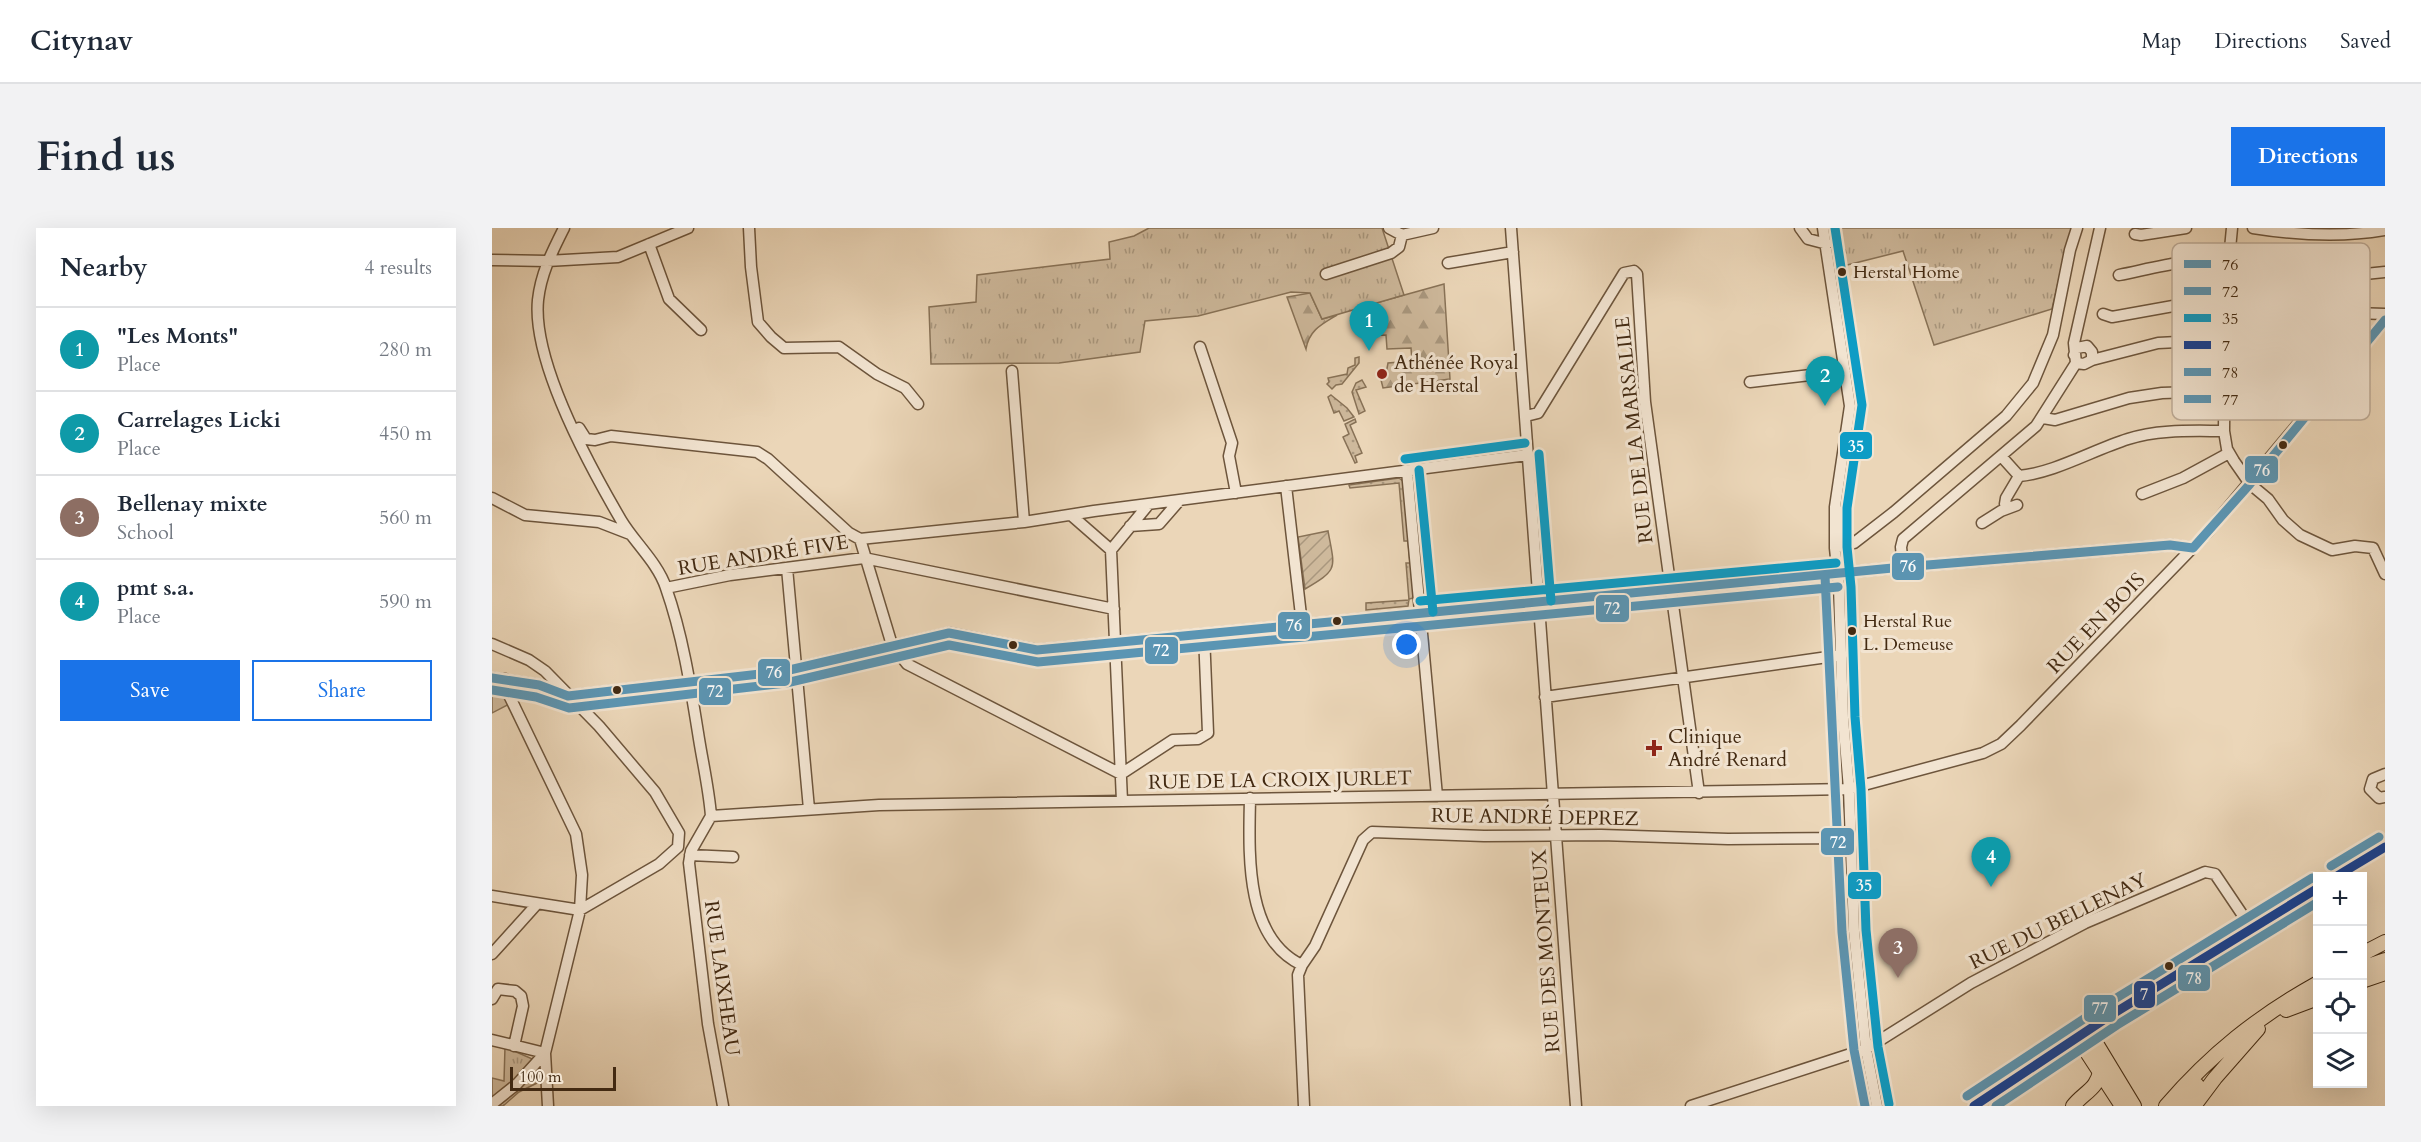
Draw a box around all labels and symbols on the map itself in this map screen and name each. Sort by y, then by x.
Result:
legend [2172,243,2370,420]
text: 76 [2222,254,2238,276]
place label: Herstal Home [1853,260,1960,285]
marker: Herstal Home [1836,266,1848,278]
text: 72 [2222,281,2238,303]
pin: 1 [1350,302,1388,351]
text: 35 [2222,308,2238,330]
street label: RUE DE LA MARSALILE [1609,315,1659,545]
text: 7 [2222,335,2230,357]
place label: Athénée Royal de Herstal [1394,349,1518,399]
pin: 2 [1806,356,1844,406]
text: 78 [2222,362,2238,384]
marker: Athénée Royal de Herstal [1375,367,1389,381]
text: 77 [2222,389,2238,411]
line badge: 35 [1839,431,1873,460]
text: 35 [1848,436,1864,458]
unlabelled marker [2277,439,2289,451]
line badge: 76 [2244,455,2279,484]
text: 76 [2254,460,2270,482]
street label: RUE ANDRÉ FIVE [676,528,850,582]
line badge: 76 [1891,552,1925,581]
text: 76 [1900,556,1916,578]
street label: RUE EN BOIS [2041,567,2151,679]
line badge: 72 [1595,594,1630,623]
text: 72 [1604,598,1620,620]
place label: Herstal Rue L. Demeuse [1863,609,1954,657]
line badge: 76 [1277,611,1311,640]
text: 76 [1286,615,1302,637]
unlabelled marker [1331,615,1343,627]
marker: Herstal Rue L. Demeuse [1846,625,1858,637]
your location [1392,630,1421,659]
line badge: 72 [1144,636,1179,665]
unlabelled marker [1007,639,1019,651]
text: 72 [1153,640,1169,662]
line badge: 76 [757,658,791,687]
text: 76 [766,662,782,684]
line badge: 72 [698,677,732,706]
text: 72 [707,681,723,703]
unlabelled marker [611,684,623,696]
place label: Clinique André Renard [1668,723,1787,773]
marker: Clinique André Renard [1645,739,1663,757]
street label: RUE DE LA CROIX JURLET [1148,764,1413,796]
street label: RUE ANDRÉ DEPREZ [1431,802,1639,832]
line badge: 72 [1820,827,1855,856]
text: 72 [1830,832,1846,854]
pin: 4 [1972,838,2010,887]
street label: RUE DES MONTEUX [1525,848,1567,1054]
street label: RUE DU BELLENAY [1965,866,2151,976]
line badge: 35 [1847,871,1882,900]
text: 35 [1856,875,1872,897]
street label: RUE LAIXHEAU [698,899,746,1058]
pin: 3 [1878,928,1918,978]
unlabelled marker [2163,960,2175,972]
line badge: 78 [2177,964,2211,992]
text: 78 [2186,968,2202,990]
line badge: 7 [2133,980,2156,1009]
text: 7 [2140,984,2148,1006]
line badge: 77 [2083,994,2117,1023]
text: 77 [2092,998,2108,1020]
scale bar [510,1064,616,1092]

